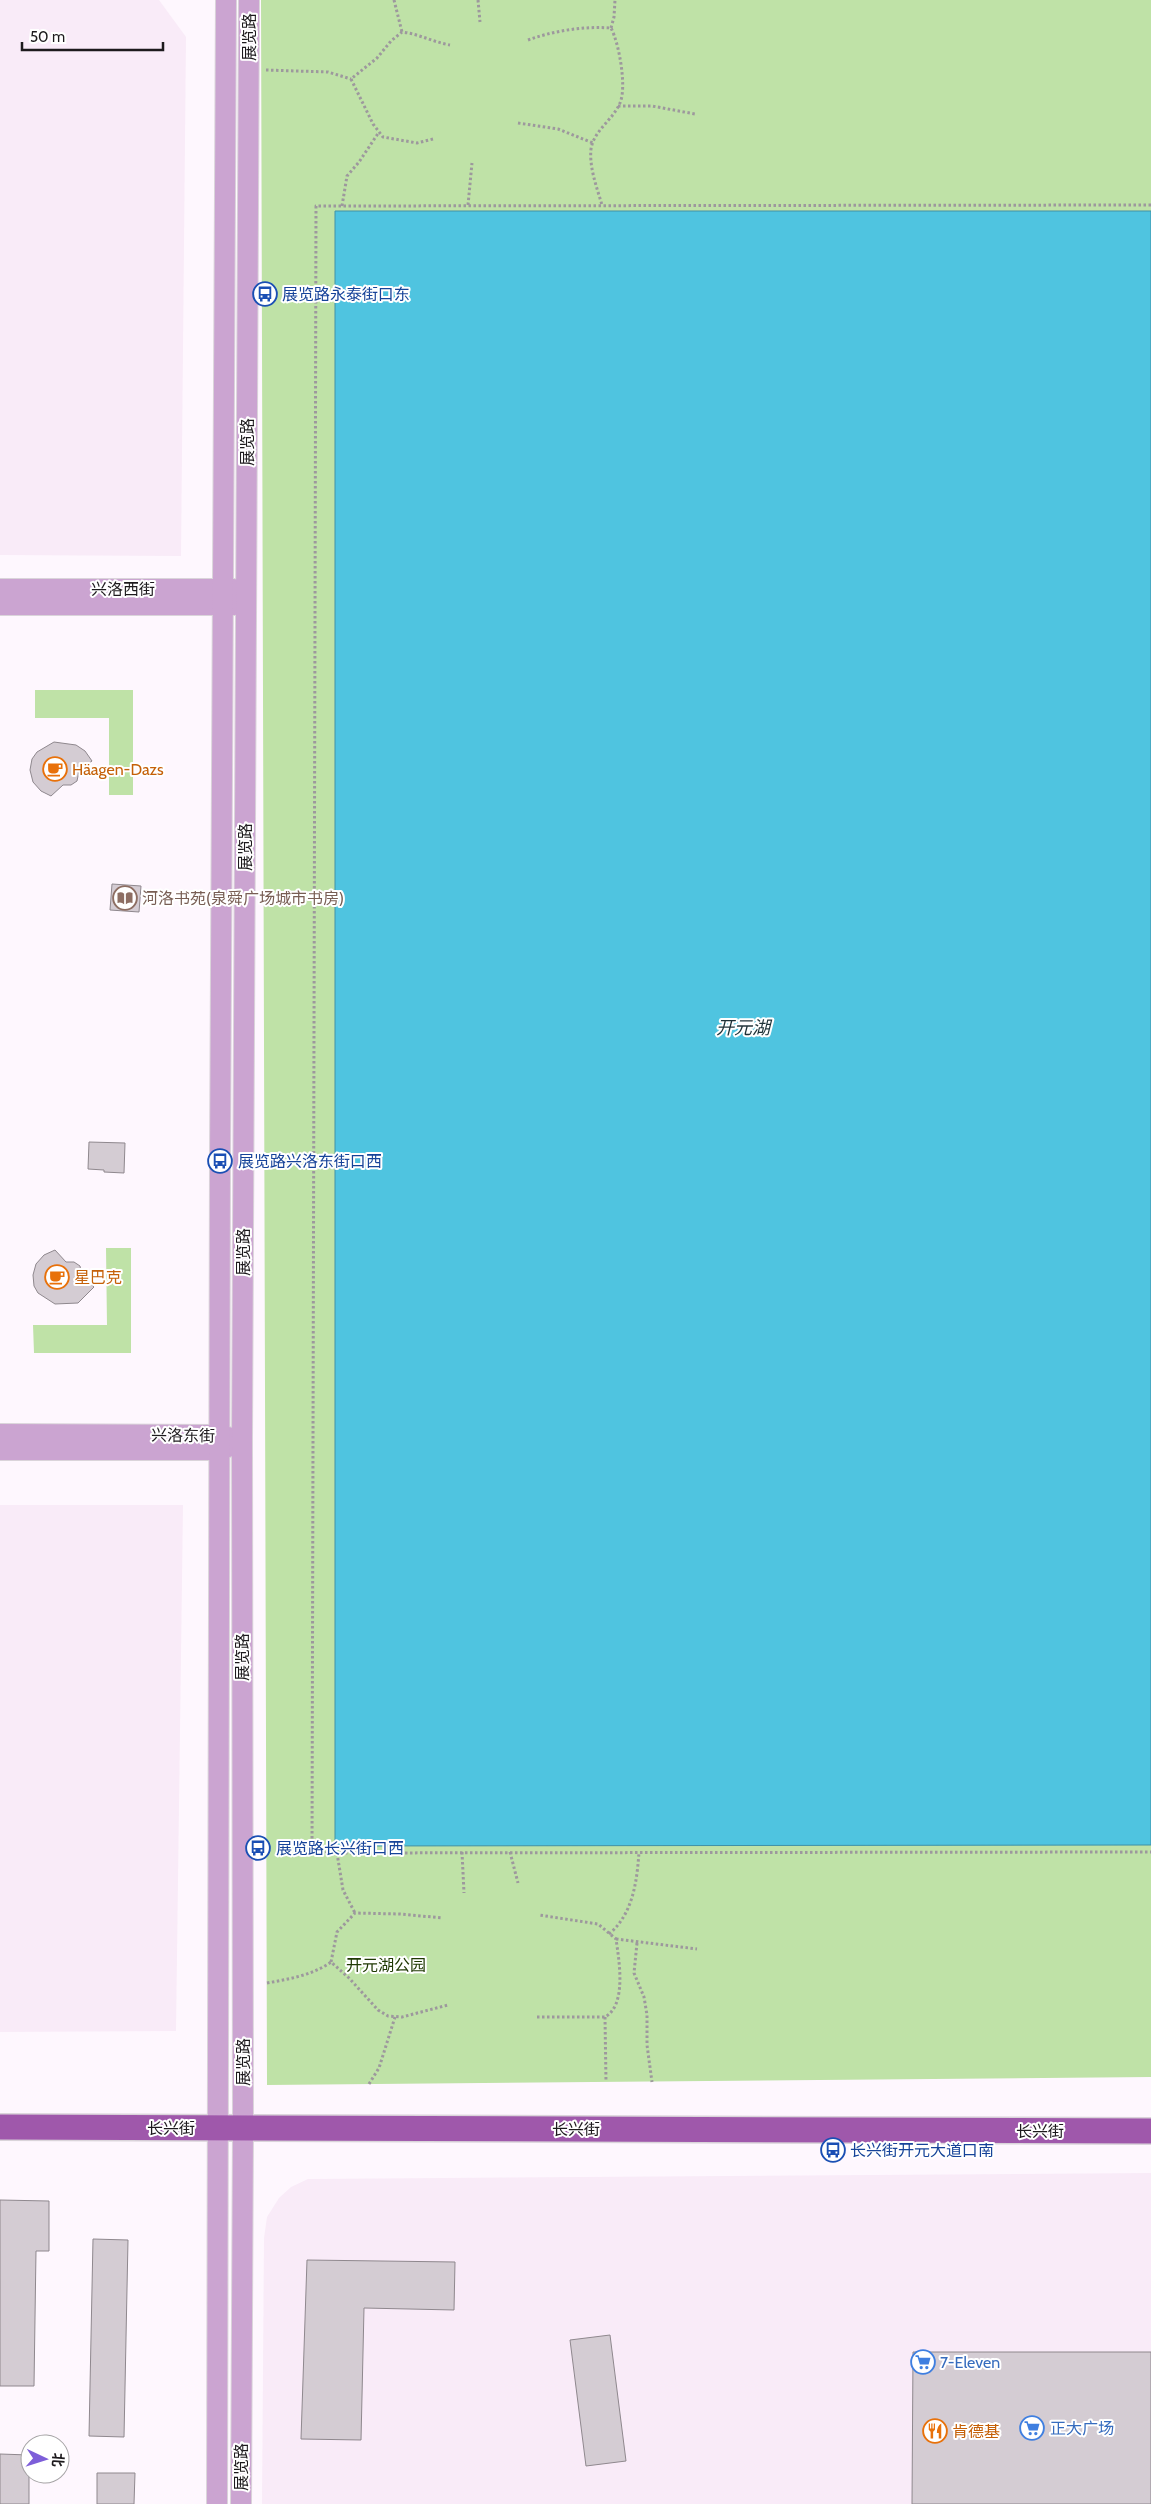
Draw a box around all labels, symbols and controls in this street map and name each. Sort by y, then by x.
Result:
street label: 展览路 [240,13,259,61]
scale bar [22,20,164,52]
text: 50 m [30,28,65,46]
bus stop icon: 展览路永泰街口东 [252,281,278,307]
place label: 展览路永泰街口东 [282,285,410,304]
street label: 展览路 [238,418,257,466]
street label: 兴洛西街 [91,580,155,599]
cafe icon: Häagen-Dazs [42,756,68,782]
place label: Häagen-Dazs [72,760,164,779]
street label: 展览路 [236,823,255,871]
library icon: 河洛书苑(泉舜广场城市书房) [112,885,138,911]
place label: 河洛书苑(泉舜广场城市书房) [142,889,344,908]
water label: 开元湖 [716,1017,773,1039]
bus stop icon: 展览路兴洛东街口西 [207,1148,233,1174]
place label: 展览路兴洛东街口西 [238,1152,382,1171]
street label: 展览路 [234,1228,253,1276]
cafe icon: 星巴克 [44,1264,70,1290]
place label: 星巴克 [74,1268,122,1287]
street label: 兴洛东街 [151,1425,215,1446]
street label: 展览路 [233,1633,252,1681]
bus stop icon: 展览路长兴街口西 [245,1835,271,1861]
place label: 展览路长兴街口西 [276,1839,404,1858]
park label: 开元湖公园 [346,1956,426,1975]
street label: 展览路 [234,2038,253,2086]
street label: 长兴街 [147,2119,195,2138]
street label: 长兴街 [552,2120,600,2139]
street label: 长兴街 [1016,2122,1064,2141]
bus stop icon: 长兴街开元大道口南 [820,2137,846,2163]
place label: 长兴街开元大道口南 [850,2141,994,2160]
supermarket icon: 7-Eleven [910,2349,936,2375]
place label: 7-Eleven [940,2353,1000,2372]
supermarket icon: 正大广场 [1019,2415,1045,2441]
restaurant icon: 肯德基 [922,2418,948,2444]
place label: 正大广场 [1050,2419,1114,2438]
place label: 肯德基 [952,2422,1000,2441]
north arrow [20,2434,70,2484]
street label: 展览路 [232,2443,251,2491]
text: 北 [49,2452,67,2468]

